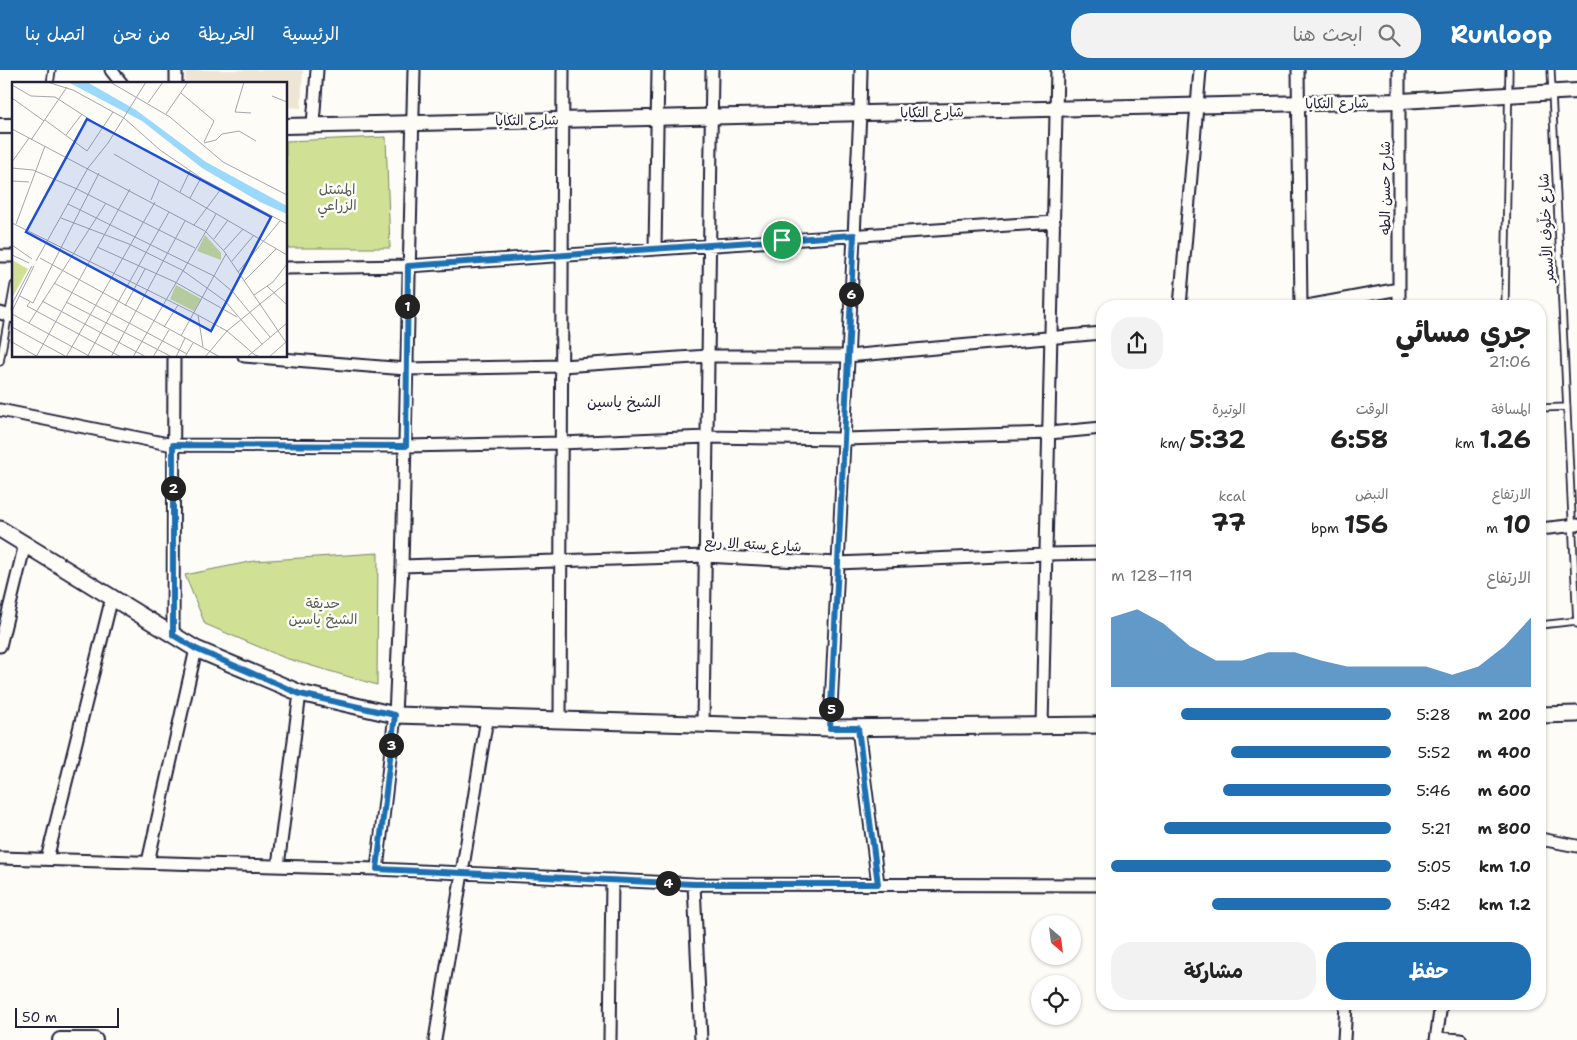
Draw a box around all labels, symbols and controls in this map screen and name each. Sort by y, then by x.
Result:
search box [1071,13,1421,58]
text: Runloop [1451,19,1552,51]
icon: search [1375,21,1403,49]
text: اتصل بنا [25,22,85,46]
text: من نحن [113,22,171,46]
text: الخريطة [199,22,255,46]
text: الرئيسية [283,22,339,46]
text: ابحث هنا [1293,22,1363,47]
inset map [12,82,288,358]
street label: شارع التكايا [1305,93,1369,114]
street label: شارع التكايا [900,102,964,123]
street label: شارع التكايا [495,110,559,131]
street label: شارح حسن الطه [1376,141,1395,235]
street label: شارع خلّوف الأسمر [1533,173,1559,284]
park label: المشتل الزراعي [317,180,357,218]
pin [761,219,803,261]
icon: arrive [768,226,796,254]
pin: 6 [838,282,864,306]
text: 6 [847,285,856,303]
pin: 1 [394,294,420,318]
text: 1 [404,297,411,315]
text: جري مسائي [1396,313,1531,351]
button: share [1111,317,1163,369]
text: 21:06 [1488,351,1531,372]
district label: الشيخ ياسين [587,392,661,412]
text: الوتيرة [1212,400,1246,418]
text: الوقت [1356,400,1388,418]
text: المسافة [1491,400,1531,418]
text: 5:32 [1189,422,1246,456]
text: 6:58 [1330,422,1388,456]
text: 1.26 [1479,422,1531,456]
text: /km [1160,434,1189,452]
text: km [1455,434,1479,452]
pin: 2 [160,476,186,500]
text: 2 [169,479,178,497]
text: النبض [1355,485,1388,503]
text: الارتفاع [1492,485,1531,503]
text: kcal [1218,487,1246,505]
text: 77 [1211,505,1246,539]
text: 156 [1344,507,1388,541]
text: 10 [1503,507,1531,541]
text: bpm [1311,519,1344,537]
text: m [1486,519,1503,537]
street label: شارع سته الا ربع [704,532,802,558]
text: 119–128 m [1111,565,1193,586]
text: الارتفاع [1486,567,1531,588]
park label: حديقة الشيخ ياسين [289,594,357,629]
pin: 5 [818,696,844,722]
text: 5 [827,700,836,718]
text: 5:28 [1416,704,1451,725]
text: 200 m [1478,704,1531,725]
pin: 3 [378,732,404,758]
text: 3 [387,736,396,754]
text: 5:52 [1418,742,1451,763]
text: 400 m [1477,742,1531,763]
text: 5:46 [1416,780,1451,801]
text: 600 m [1477,780,1531,801]
text: 5:21 [1421,818,1451,839]
text: 800 m [1477,818,1531,839]
text: 5:05 [1417,856,1451,877]
text: 1.0 km [1479,856,1531,877]
pin: 4 [656,870,680,896]
text: 4 [664,874,673,892]
text: 5:42 [1417,894,1451,915]
text: 1.2 km [1478,894,1531,915]
north arrow [1031,915,1081,965]
map controls [1031,915,1081,1025]
button: مشاركة [1111,942,1316,1000]
button: حفظ [1326,942,1531,1000]
button: locate [1031,975,1081,1025]
scale bar [15,1005,119,1028]
text: 50 m [22,1008,57,1026]

